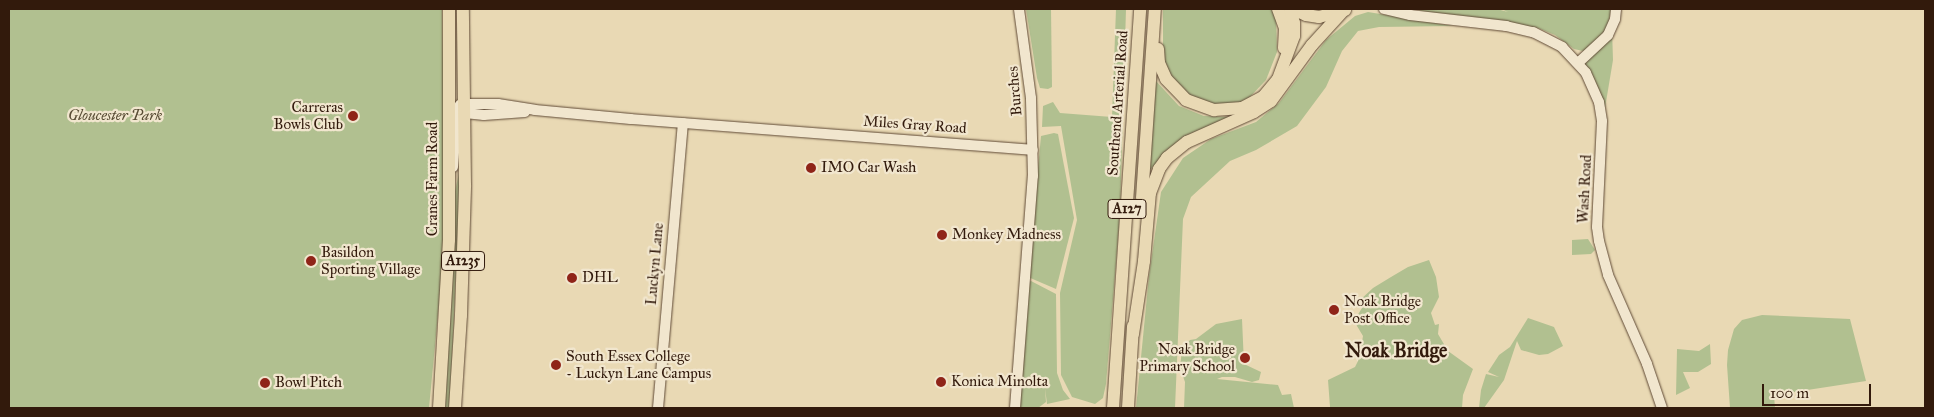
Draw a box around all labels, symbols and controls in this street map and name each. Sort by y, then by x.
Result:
street label: Southend Arterial Road [1104,30,1132,176]
street label: Burches [1004,65,1026,117]
place label: Carreras Bowls Club [273,98,343,133]
park label: Gloucester Park [68,107,162,125]
marker: Carreras Bowls Club [347,110,359,122]
street label: Miles Gray Road [863,112,967,138]
street label: Cranes Farm Road [424,122,442,236]
street label: Wash Road [1574,154,1596,224]
place label: IMO Car Wash [821,159,916,177]
marker: IMO Car Wash [805,162,817,174]
road number: A127 [1107,198,1147,220]
street label: Luckyn Lane [642,222,668,306]
place label: Monkey Madness [952,226,1061,244]
marker: Monkey Madness [936,229,948,241]
place label: Basildon Sporting Village [321,243,420,278]
road number: A1235 [440,250,486,272]
marker: Basildon Sporting Village [305,255,317,267]
place label: DHL [582,269,618,287]
marker: DHL [566,272,578,284]
place label: Noak Bridge Post Office [1344,292,1421,327]
marker: Noak Bridge Post Office [1328,304,1340,316]
district label: Noak Bridge [1345,338,1447,362]
place label: Noak Bridge Primary School [1139,340,1235,375]
place label: South Essex College - Luckyn Lane Campus [566,347,711,382]
marker: Noak Bridge Primary School [1239,352,1251,364]
marker: South Essex College - Luckyn Lane Campus [550,359,562,371]
place label: Konica Minolta [951,373,1048,391]
place label: Bowl Pitch [275,374,342,392]
scale bar [1764,374,1873,406]
marker: Konica Minolta [935,376,947,388]
marker: Bowl Pitch [259,377,271,389]
text: 100 m [1770,384,1809,402]

